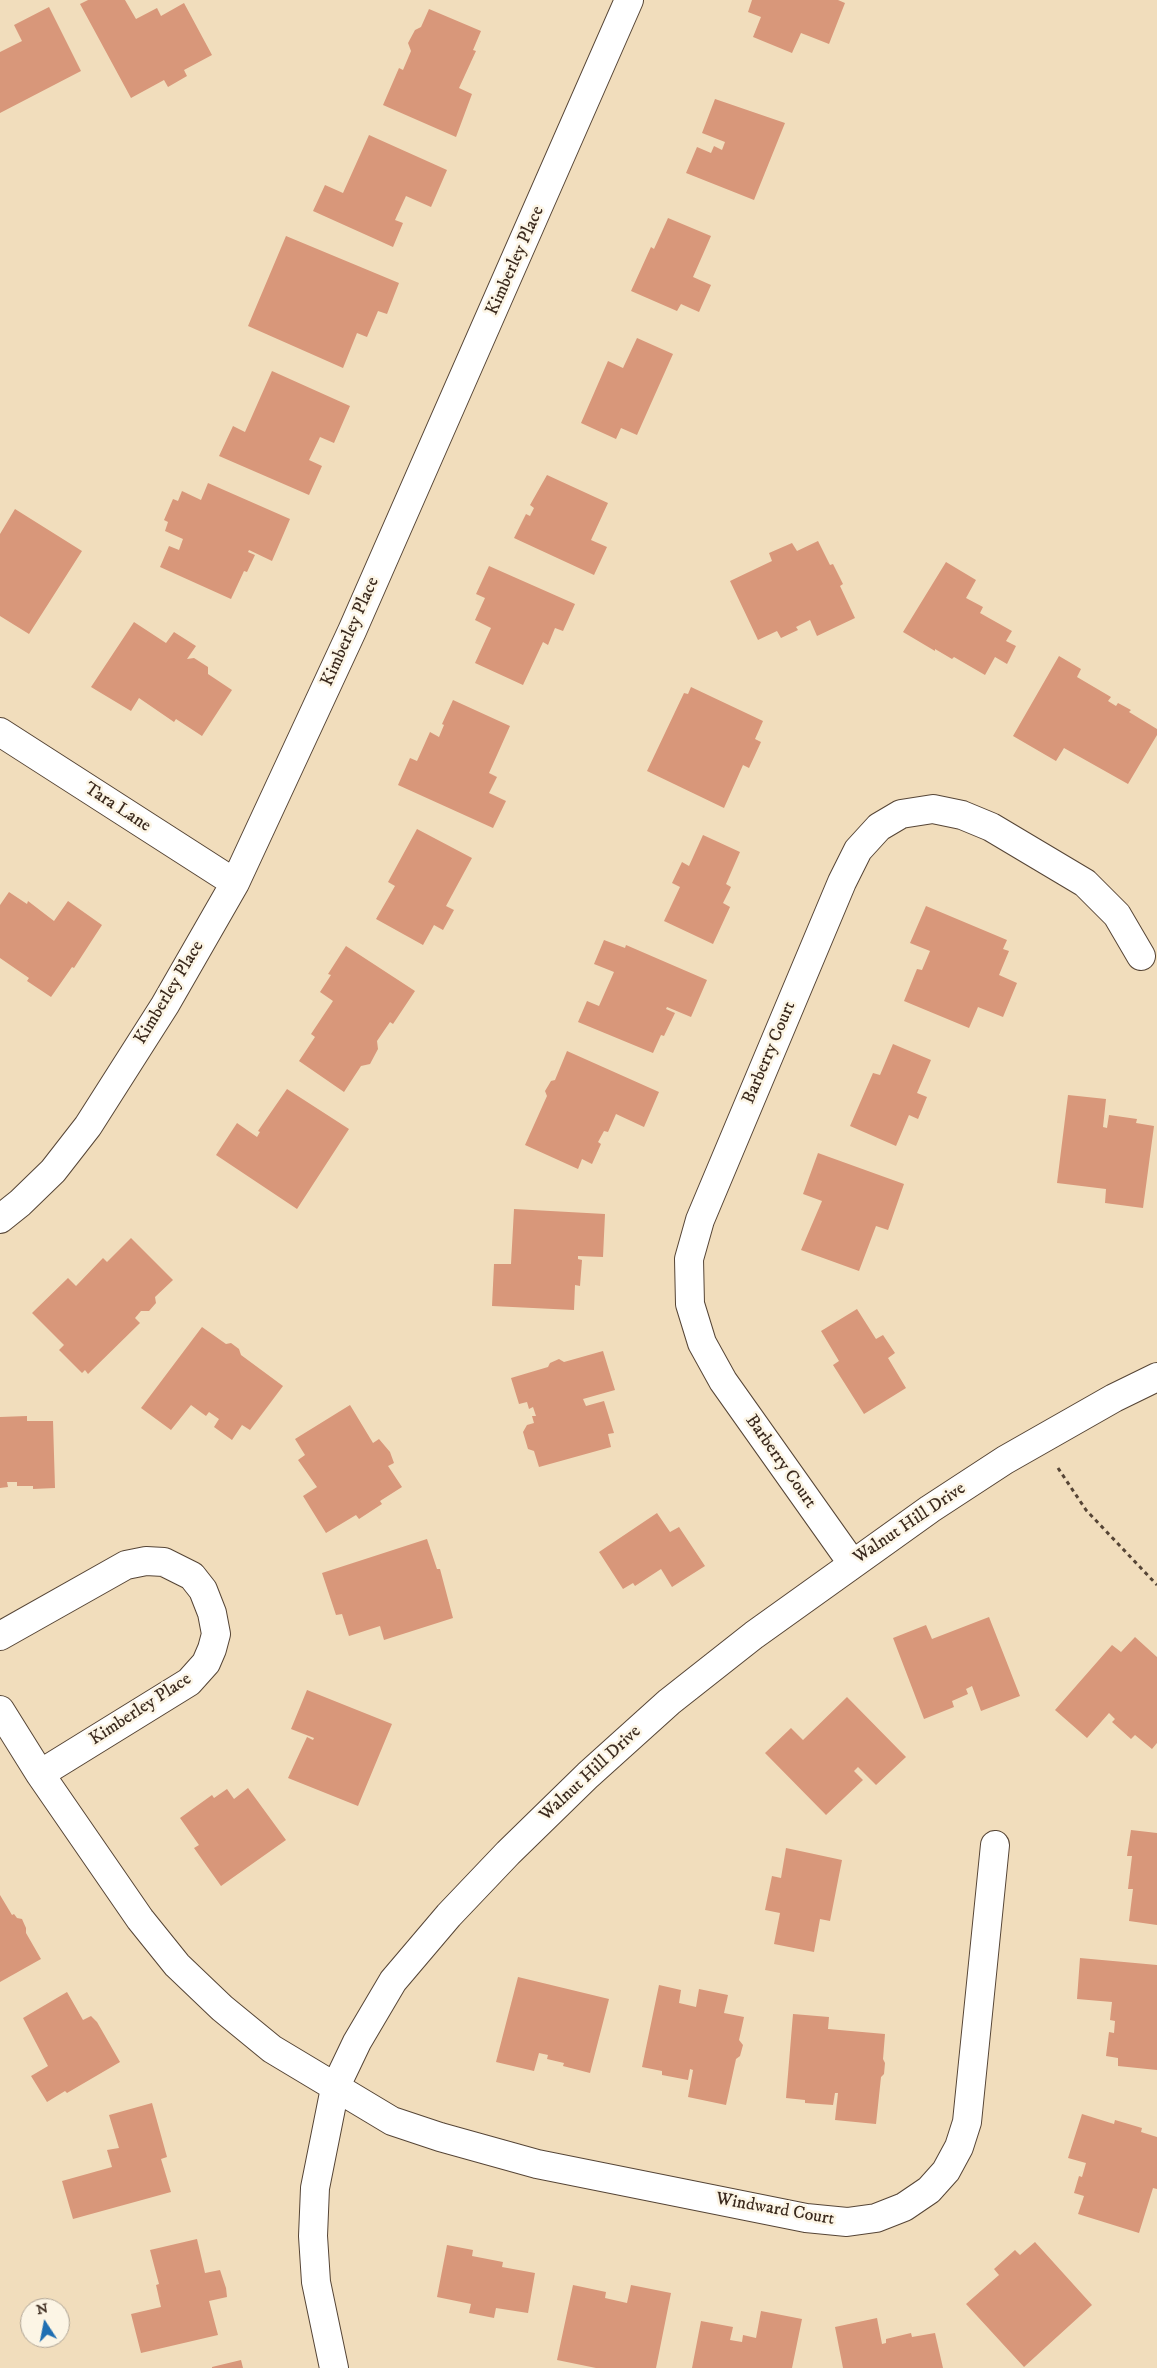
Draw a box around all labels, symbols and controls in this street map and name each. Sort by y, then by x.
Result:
street label: Kimberley Place [482,203,550,319]
street label: Kimberley Place [317,574,385,690]
street label: Tara Lane [80,778,154,838]
street label: Kimberley Place [131,937,209,1049]
street label: Barberry Court [739,998,801,1108]
street label: Barberry Court [740,1411,820,1513]
street label: Walnut Hill Drive [850,1479,970,1569]
street label: Kimberley Place [86,1669,196,1751]
street label: Walnut Hill Drive [536,1722,646,1826]
street label: Windward Court [714,2189,836,2231]
north arrow [20,2298,70,2348]
text: N [35,2299,50,2319]

